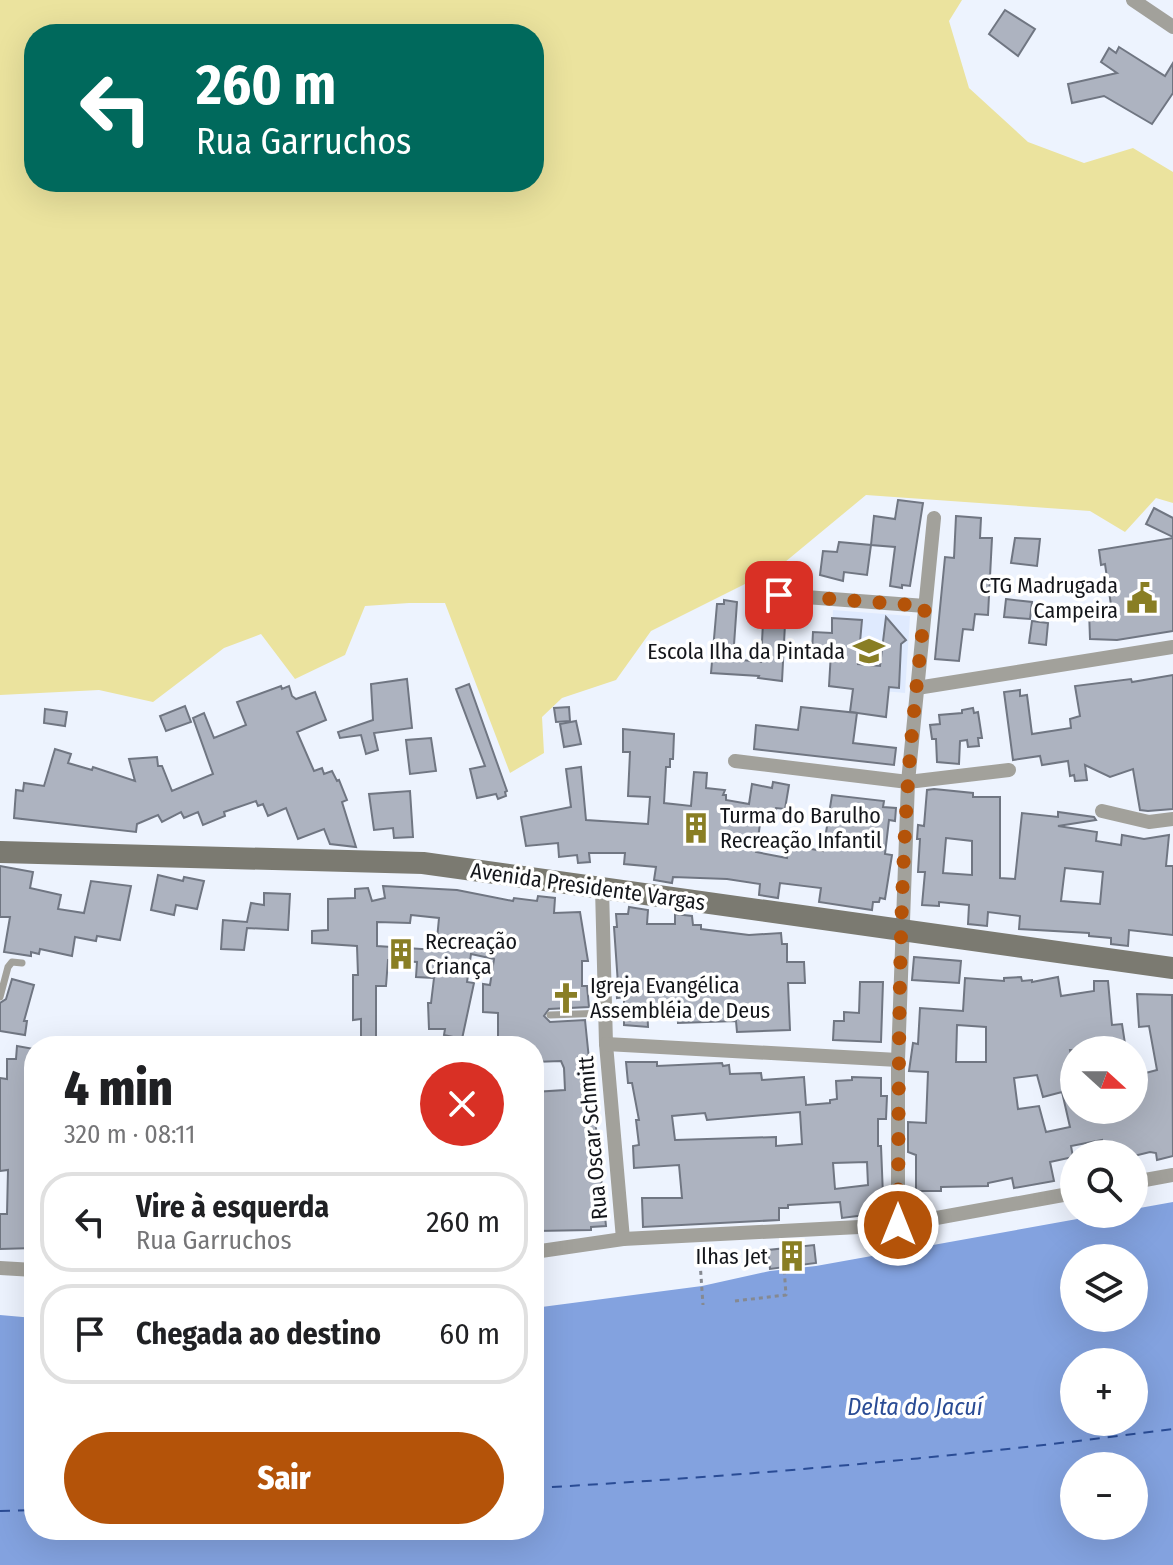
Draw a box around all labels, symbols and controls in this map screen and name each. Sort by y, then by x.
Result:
text: 260 m [196,52,336,119]
icon: left [64,56,168,160]
text: Rua Garruchos [196,120,411,164]
pin [745,561,813,629]
place label: CTG Madrugada Campeira [979,572,1118,624]
icon: arrive [757,573,801,617]
public building icon: CTG Madrugada Campeira [1125,581,1159,615]
school or university icon: Escola Ilha da Pintada [852,634,886,668]
place label: Escola Ilha da Pintada [647,638,845,665]
place label: Turma do Barulho Recreação Infantil [720,802,882,854]
building icon: Turma do Barulho Recreação Infantil [679,811,713,845]
street label: Avenida Presidente Vargas [469,857,707,916]
place label: Recreação Criança [425,928,517,980]
building icon: Recreação Criança [384,937,418,971]
place label: Igreja Evangélica Assembléia de Deus [590,972,770,1024]
church icon: Igreja Evangélica Assembléia de Deus [549,981,583,1015]
north arrow [1060,1036,1148,1124]
map controls [1060,1036,1148,1540]
street label: Rua Oscar Schmitt [572,1054,613,1221]
text: 4 min [64,1060,173,1118]
button: close [420,1062,504,1146]
text: 320 m · 08:11 [64,1119,195,1150]
button: search [1060,1140,1148,1228]
position arrow [856,1183,940,1267]
text: Vire à esquerda [136,1189,329,1225]
icon: left [68,1200,112,1244]
text: 260 m [426,1204,500,1240]
text: Rua Garruchos [136,1225,292,1256]
building icon: Ilhas Jet [775,1239,809,1273]
place label: Ilhas Jet [696,1243,769,1270]
button: layers [1060,1244,1148,1332]
icon: arrive [68,1312,112,1356]
text: Chegada ao destino [136,1316,381,1352]
text: 60 m [439,1316,500,1352]
button: + [1060,1348,1148,1436]
water label: Delta do Jacuí [847,1393,985,1421]
button: Sair [64,1432,504,1524]
button: − [1060,1452,1148,1540]

